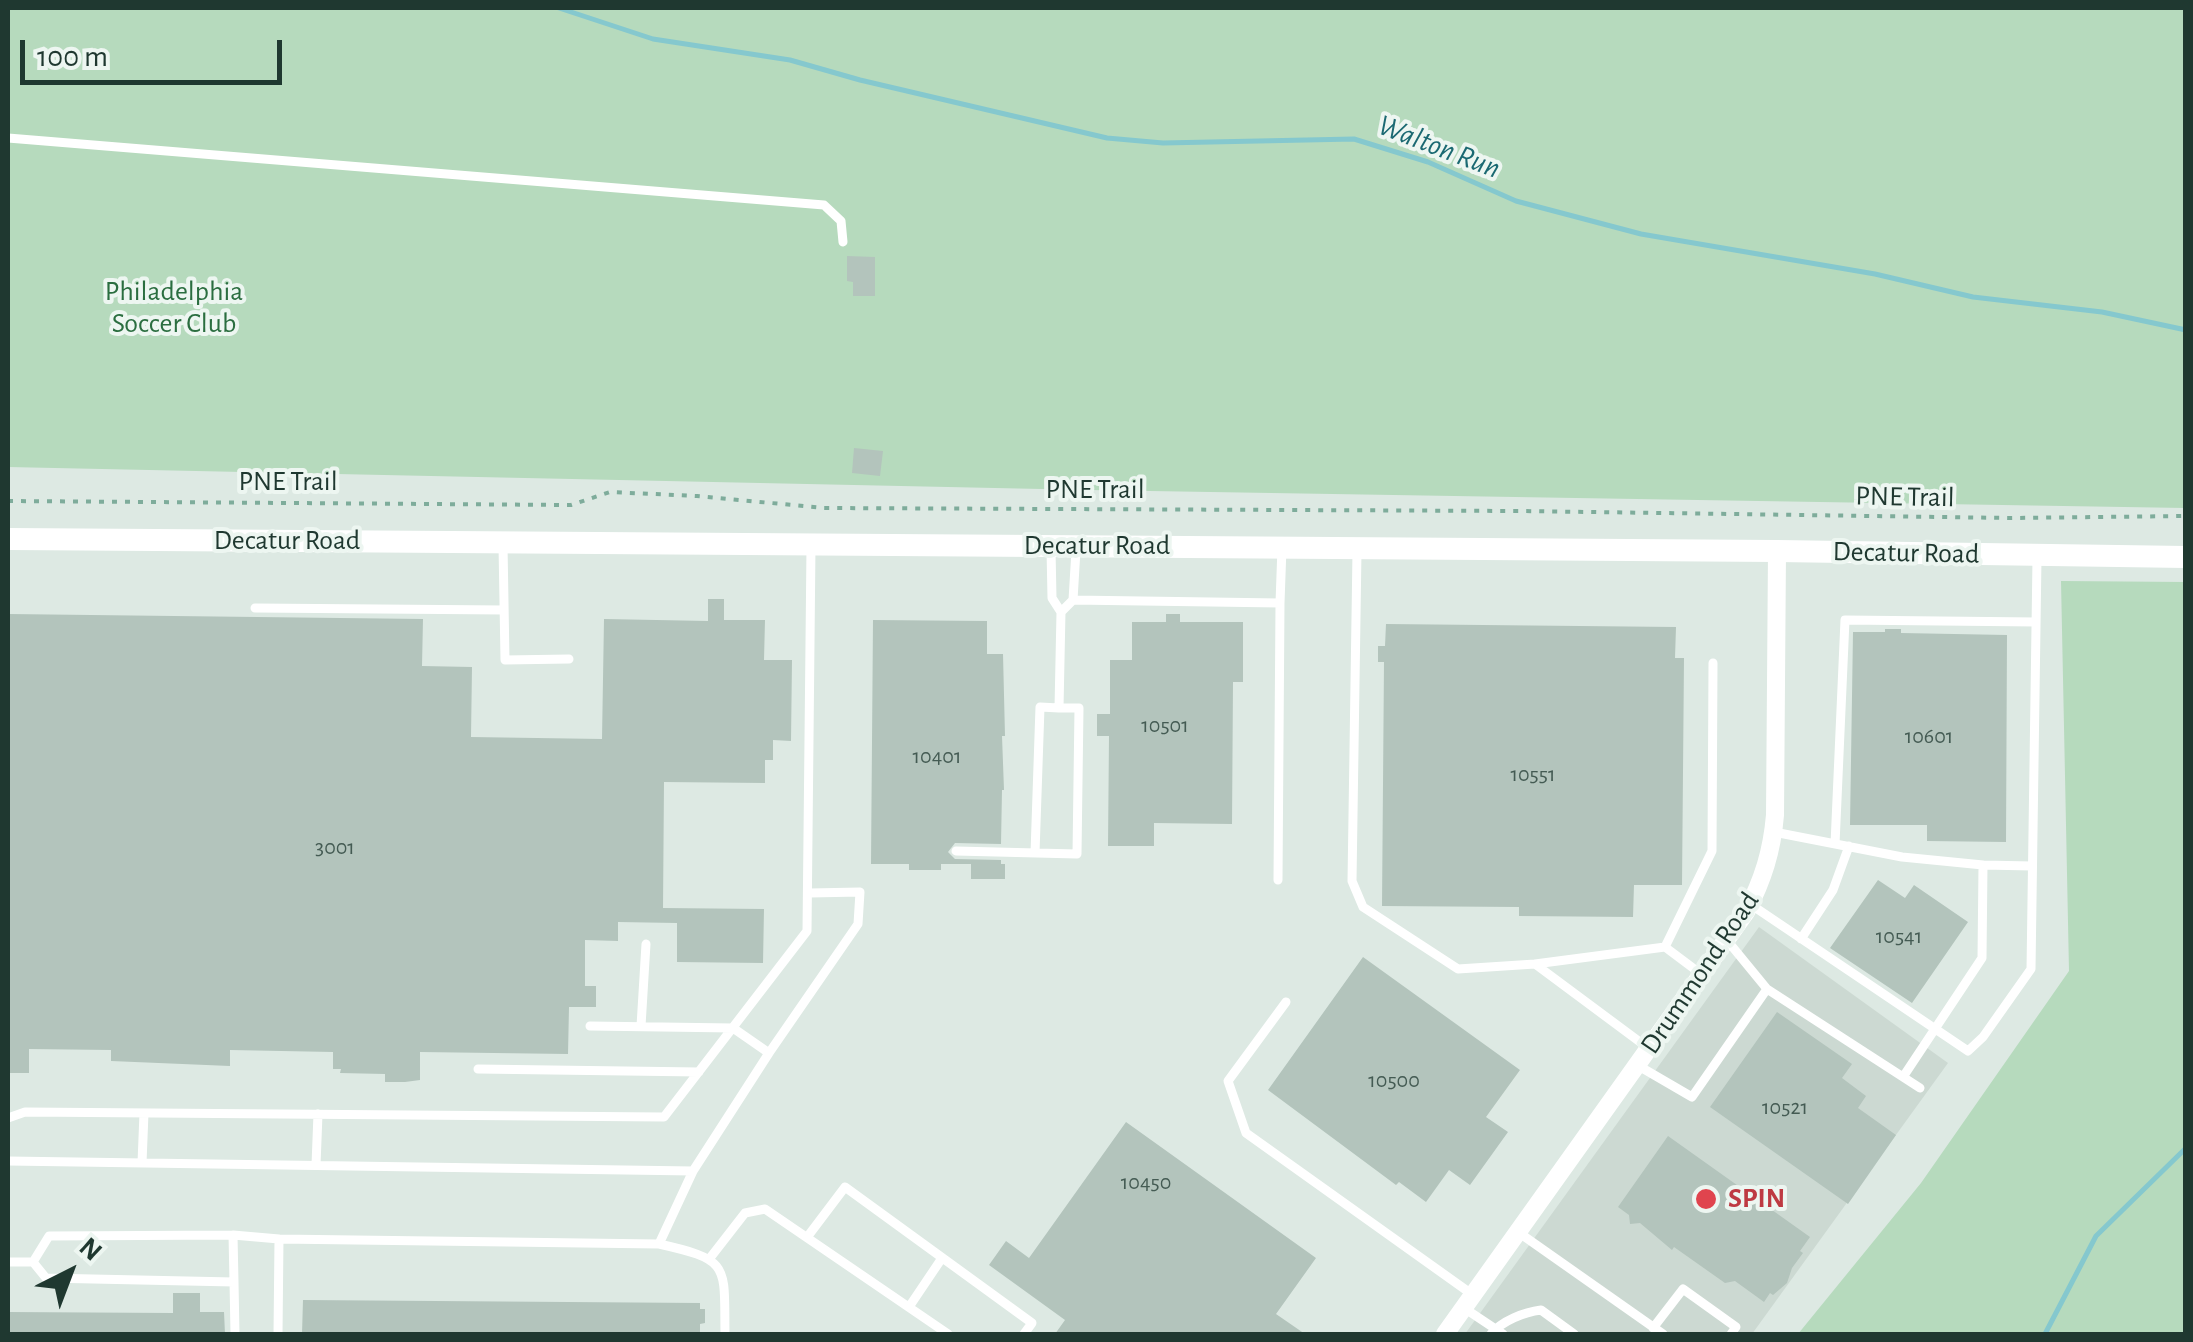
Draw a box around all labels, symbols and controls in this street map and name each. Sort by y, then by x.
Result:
scale bar [25,20,288,82]
text: 100 m [37,42,108,72]
water label: Walton Run [1373,107,1505,187]
park label: Philadelphia Soccer Club [105,275,243,341]
street label: PNE Trail [238,465,338,499]
street label: PNE Trail [1045,473,1145,507]
street label: PNE Trail [1855,479,1955,515]
street label: Decatur Road [214,524,360,558]
street label: Decatur Road [1024,529,1170,563]
street label: Decatur Road [1832,535,1980,571]
house number: 10501 [1141,712,1189,738]
house number: 10601 [1905,723,1953,749]
house number: 10401 [913,743,961,769]
house number: 10551 [1510,761,1556,787]
house number: 3001 [315,834,355,860]
street label: Drummond Road [1633,886,1767,1060]
house number: 10541 [1876,923,1922,949]
house number: 10500 [1368,1067,1420,1093]
house number: 10521 [1762,1094,1808,1120]
house number: 10450 [1121,1169,1171,1195]
place label: SPIN [1728,1182,1785,1216]
marker: SPIN [1693,1186,1719,1212]
north arrow [20,1222,120,1322]
text: N [73,1233,107,1267]

